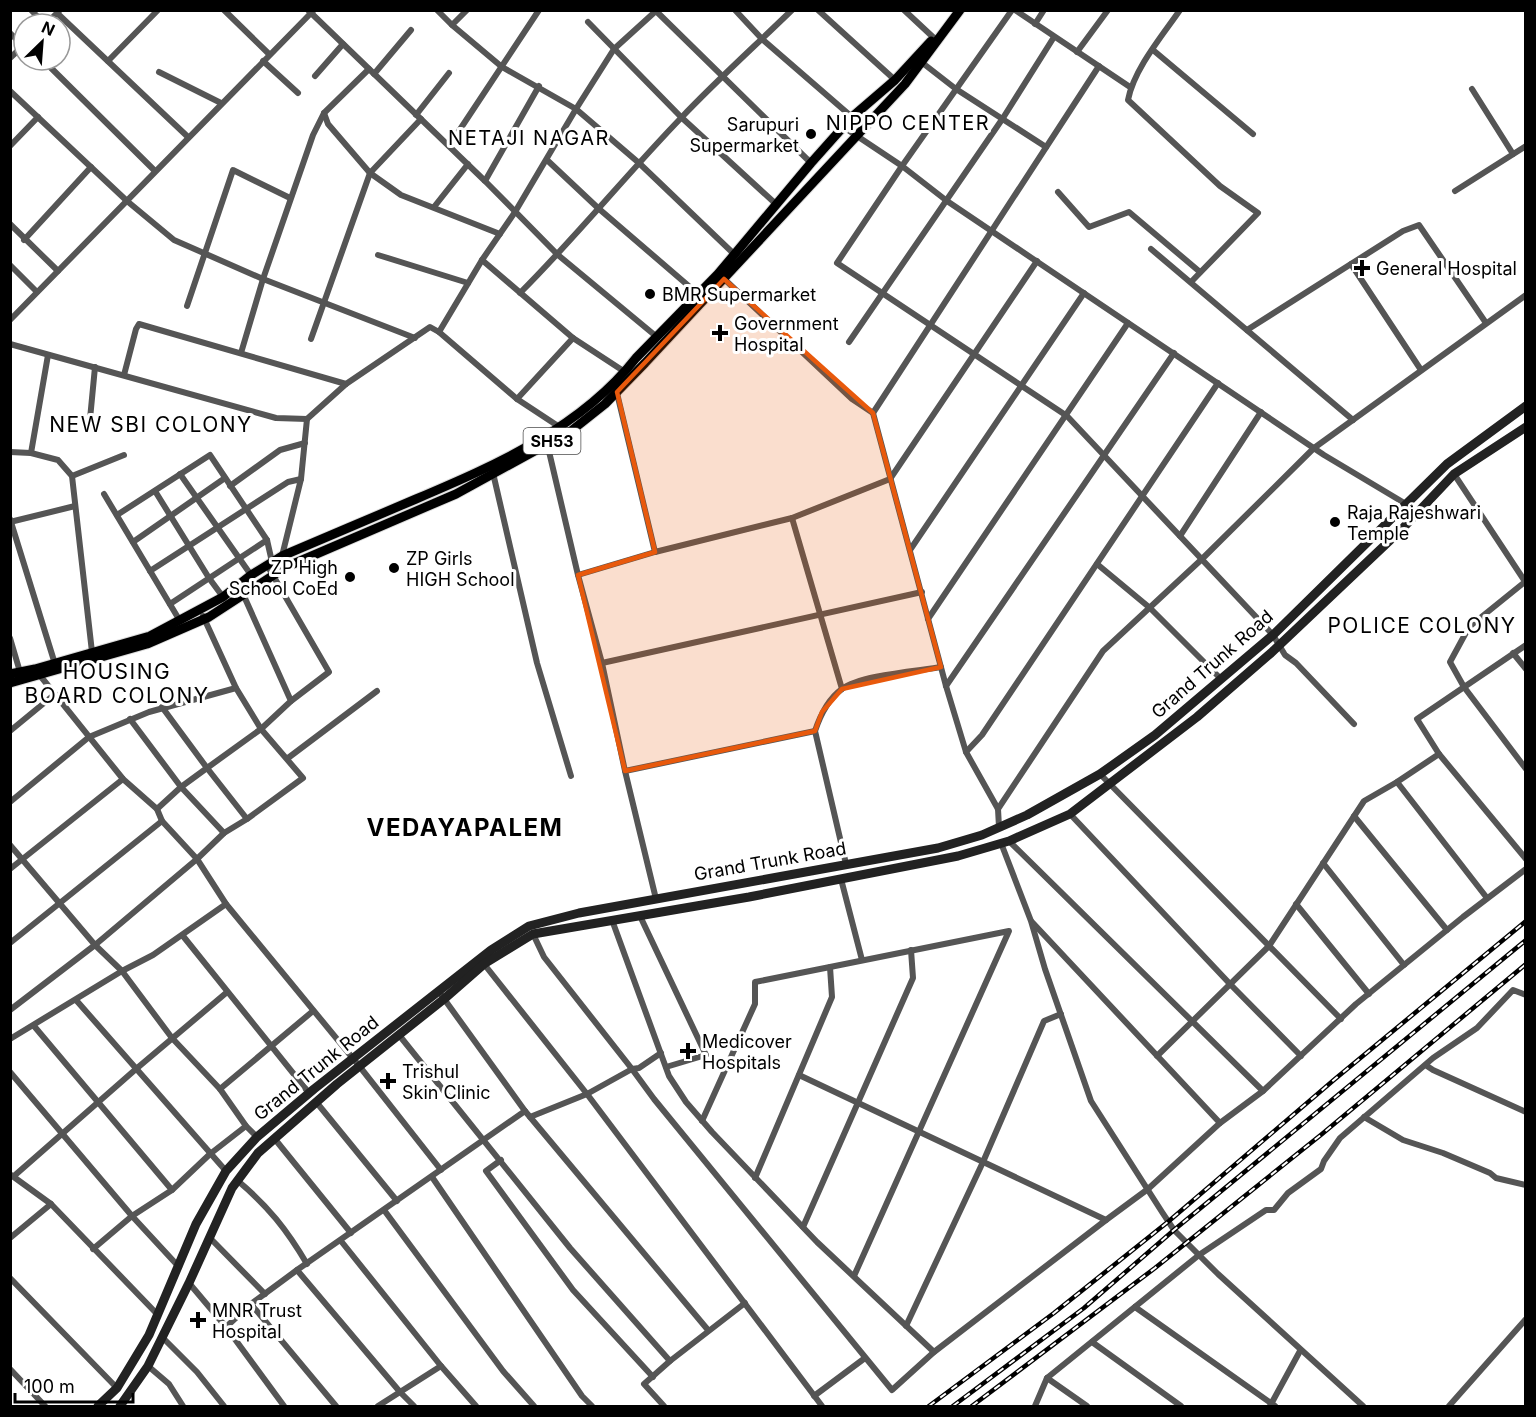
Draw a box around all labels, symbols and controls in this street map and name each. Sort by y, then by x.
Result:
north arrow [12,12,72,72]
text: N [39,17,58,40]
district label: NIPPO CENTER [826,111,990,135]
place label: Sarupuri Supermarket [689,114,799,156]
district label: NETAJI NAGAR [448,126,610,150]
marker: Sarupuri Supermarket [804,127,818,141]
place label: General Hospital [1376,258,1517,279]
marker: General Hospital [1353,259,1371,277]
place label: BMR Supermarket [662,284,816,305]
marker: BMR Supermarket [643,287,657,301]
place label: Government Hospital [734,313,839,355]
marker: Government Hospital [711,324,729,342]
district label: NEW SBI COLONY [49,412,253,437]
road number: SH53 [524,428,580,454]
place label: Raja Rajeshwari Temple [1347,502,1481,544]
marker: Raja Rajeshwari Temple [1328,515,1342,529]
place label: ZP Girls HIGH School [406,548,515,590]
place label: ZP High School CoEd [229,557,338,599]
marker: ZP Girls HIGH School [387,561,401,575]
marker: ZP High School CoEd [343,570,357,584]
street label: Grand Trunk Road [1147,606,1277,722]
district label: POLICE COLONY [1327,613,1517,638]
district label: HOUSING BOARD COLONY [25,659,209,708]
district label: VEDAYAPALEM [367,813,563,842]
street label: Grand Trunk Road [692,837,848,885]
street label: Grand Trunk Road [250,1011,382,1125]
place label: Medicover Hospitals [702,1031,792,1073]
marker: Medicover Hospitals [679,1042,697,1060]
place label: Trishul Skin Clinic [402,1061,491,1103]
marker: Trishul Skin Clinic [379,1072,397,1090]
place label: MNR Trust Hospital [212,1300,302,1342]
marker: MNR Trust Hospital [189,1311,207,1329]
scale bar [15,1366,134,1404]
text: 100 m [24,1376,75,1397]

